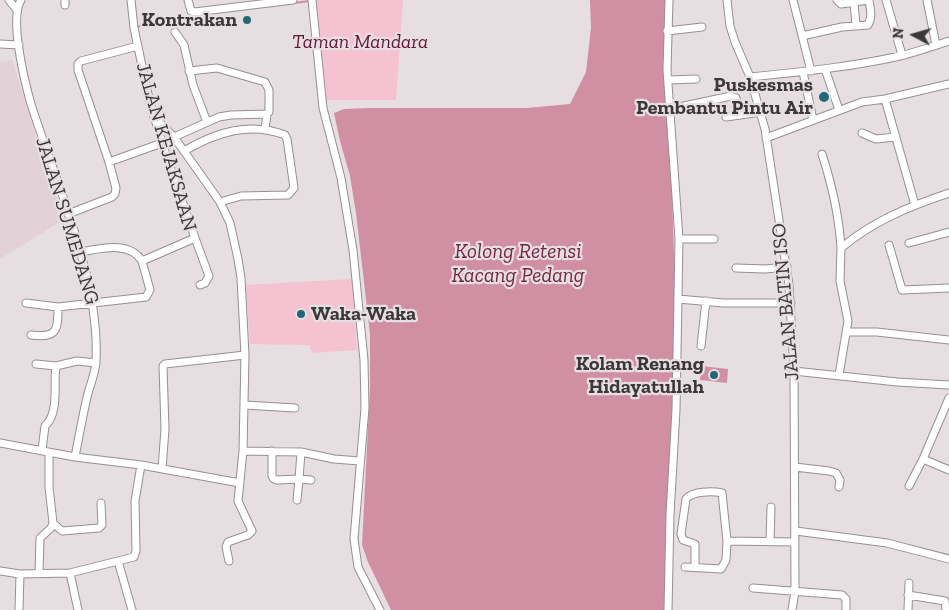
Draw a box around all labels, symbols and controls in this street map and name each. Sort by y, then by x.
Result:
place label: Kontrakan [141,8,237,32]
north arrow [889,10,939,60]
marker: Kontrakan [241,14,253,26]
text: N [890,27,908,40]
park label: Taman Mandara [292,30,428,54]
street label: JALAN KEJAKSAAN [130,60,202,234]
place label: Puskesmas Pembantu Pintu Air [636,73,813,120]
marker: Puskesmas Pembantu Pintu Air [817,90,831,104]
street label: JALAN SUMEDANG [30,134,104,308]
street label: JALAN BATIN ISO [767,222,805,382]
water label: Kolong Retensi Kacang Pedang [451,239,585,289]
place label: Waka-Waka [311,302,416,326]
marker: Waka-Waka [295,308,307,320]
place label: Kolam Renang Hidayatullah [576,352,704,399]
marker: Kolam Renang Hidayatullah [708,369,720,381]

